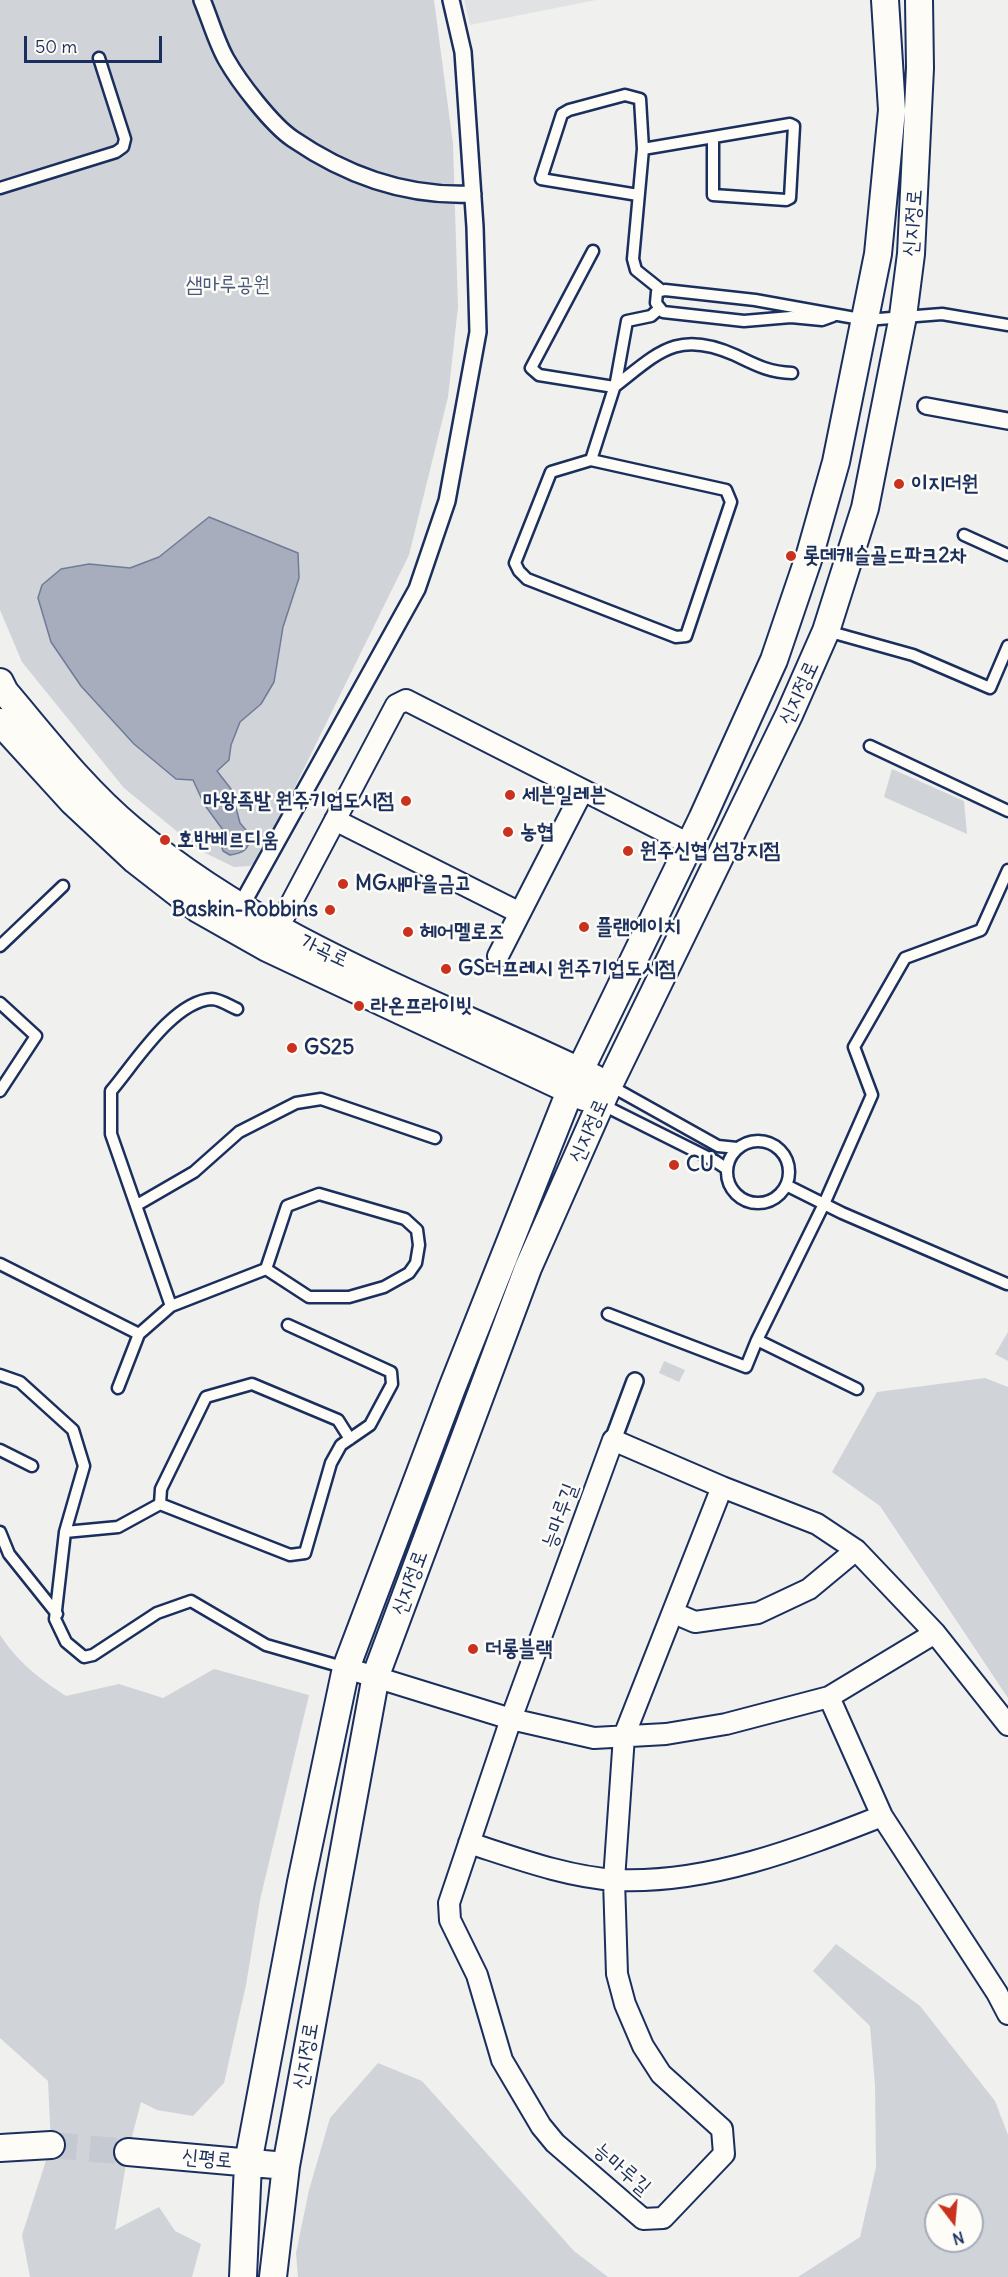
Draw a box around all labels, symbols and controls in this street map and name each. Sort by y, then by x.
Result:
scale bar [27,24,165,62]
text: 50 m [35,35,77,58]
street label: 신지정로 [898,188,928,258]
park label: 샘마루공원 [186,272,270,298]
place label: 이지더원 [911,471,979,497]
marker: 이지더원 [892,477,906,491]
place label: 롯데캐슬골드파크2차 [803,543,967,569]
marker: 롯데캐슬골드파크2차 [784,549,798,563]
street label: 신지정로 [773,657,825,729]
place label: 세븐일레븐 [522,782,606,808]
place label: 마왕족발 원주기업도시점 [203,788,394,814]
marker: 세븐일레븐 [503,788,517,802]
marker: 마왕족발 원주기업도시점 [399,794,413,808]
place label: 농협 [520,819,554,845]
marker: 농협 [501,825,515,839]
place label: 호반베르디움 [177,827,278,853]
marker: 호반베르디움 [158,833,172,847]
place label: 원주신협 섬강지점 [640,838,780,864]
marker: 원주신협 섬강지점 [621,844,635,858]
place label: MG새마을금고 [355,871,472,897]
marker: MG새마을금고 [336,877,350,891]
place label: Baskin-Robbins [172,897,318,923]
marker: Baskin-Robbins [323,903,337,917]
place label: 플랜에이치 [596,914,680,940]
place label: 헤어멜로즈 [420,919,504,945]
marker: 플랜에이치 [577,920,591,934]
marker: 헤어멜로즈 [401,925,415,939]
street label: 가곡로 [296,929,352,973]
place label: GS더프레시 원주기업도시점 [458,956,676,982]
marker: GS더프레시 원주기업도시점 [439,962,453,976]
place label: 라온프라이빗 [371,993,472,1019]
marker: 라온프라이빗 [352,999,366,1013]
place label: GS25 [304,1035,354,1061]
marker: GS25 [285,1041,299,1055]
street label: 신지정로 [564,1095,614,1167]
place label: CU [686,1152,714,1178]
marker: CU [667,1158,681,1172]
street label: 능마루길 [537,1480,583,1552]
street label: 신지정로 [387,1547,433,1619]
place label: 더롱블랙 [485,1636,553,1662]
marker: 더롱블랙 [466,1642,480,1656]
street label: 신지정로 [288,2021,324,2091]
street label: 능마루길 [588,2137,656,2201]
street label: 신평로 [181,2144,233,2174]
north arrow [924,2193,984,2253]
text: N [950,2227,966,2250]

